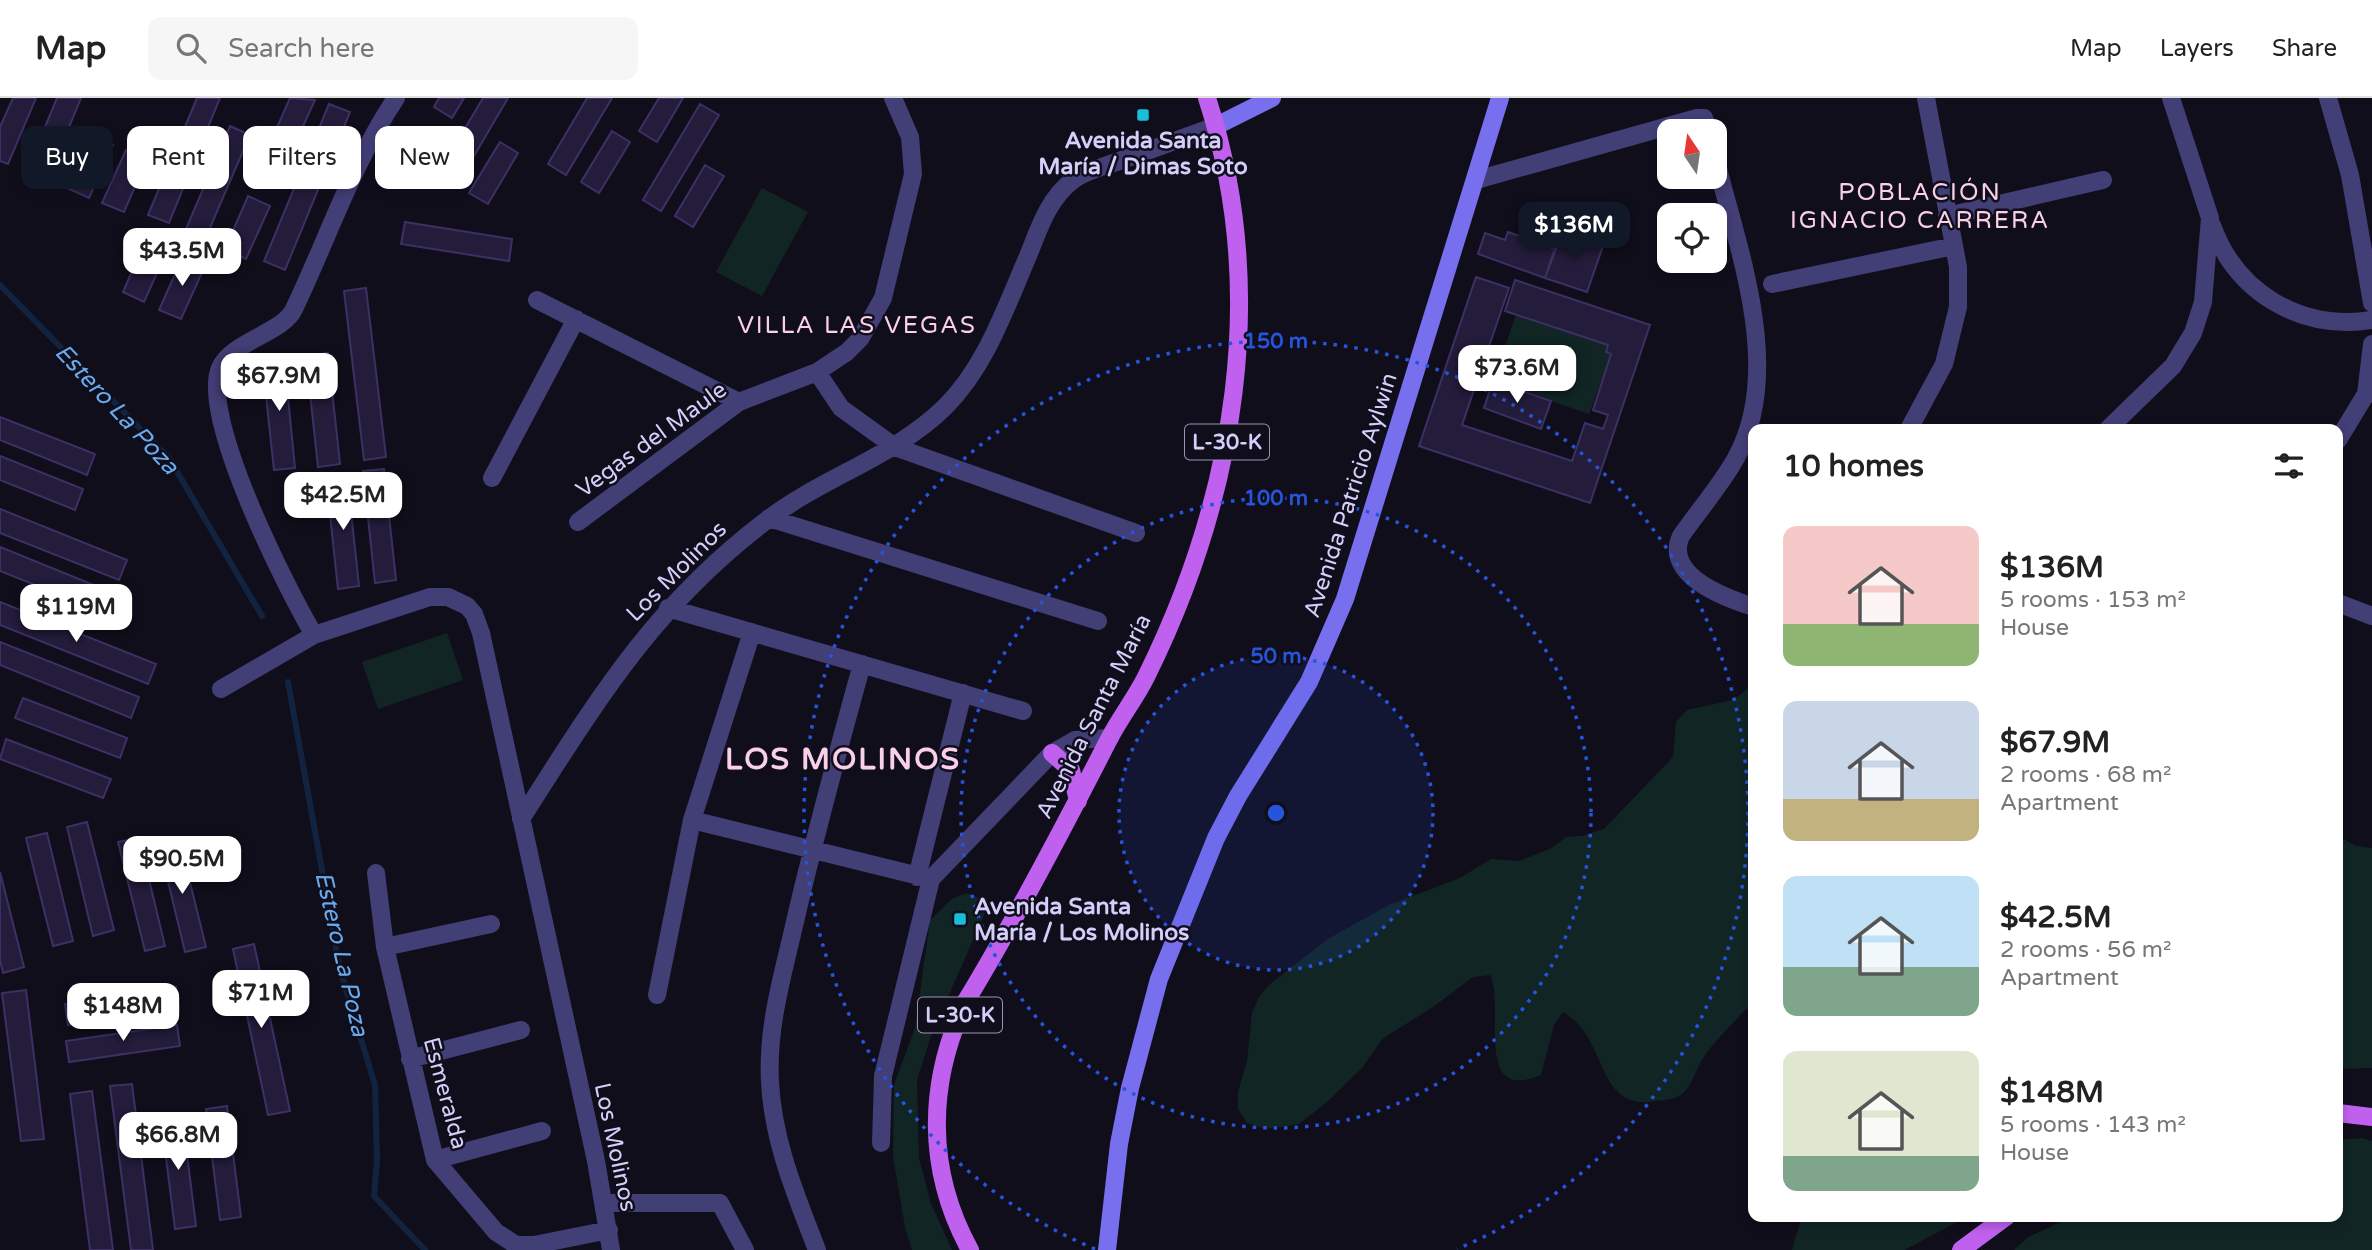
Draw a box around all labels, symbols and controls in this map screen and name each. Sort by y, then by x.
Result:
search box [148,17,638,80]
text: Map [35,29,106,68]
icon: search [172,29,210,67]
text: Search here [228,33,374,64]
text: Map [2070,34,2122,63]
text: Layers [2160,34,2234,63]
text: Share [2272,34,2337,63]
marker: Avenida Santa María / Dimas Soto [1135,107,1151,123]
north arrow [1657,119,1727,189]
map controls [1657,119,1727,273]
chip: Buy [21,126,113,189]
chip: Rent [127,126,229,189]
chip: Filters [243,126,361,189]
chip: New [375,126,474,189]
place label: Avenida Santa María / Dimas Soto [1038,127,1248,181]
district label: POBLACIÓN IGNACIO CARRERA [1790,177,2050,235]
pin: $136M [1525,202,1623,262]
button: locate [1657,203,1727,273]
text: $136M [1534,211,1614,239]
pin: $43.5M [125,228,239,288]
text: $43.5M [139,237,225,265]
district label: VILLA LAS VEGAS [737,311,977,340]
text: 150 m [1244,329,1308,354]
water label: Estero La Poza [49,338,185,481]
pin: $73.6M [1460,345,1574,405]
pin: $67.9M [222,354,336,413]
text: $73.6M [1474,354,1560,382]
text: $67.9M [237,362,321,390]
street label: Avenida Patricio Aylwin [1298,369,1404,621]
street label: Vegas del Maule [571,376,732,504]
road number: L-30-K [1185,424,1269,460]
icon: filters [2270,447,2308,485]
text: 10 homes [1783,448,1924,485]
pin: $42.5M [286,472,400,532]
text: $42.5M [300,481,386,509]
text: 100 m [1244,486,1308,511]
street label: Los Molinos [621,516,733,628]
text: $136M [2000,549,2104,586]
icon: home [1839,554,1923,638]
pin: $119M [27,584,125,644]
text: 5 rooms · 153 m² [2000,586,2186,614]
text: $119M [36,593,116,621]
street label: Avenida Santa María [1030,610,1158,823]
text: House [2000,614,2069,642]
text: 50 m [1250,644,1302,669]
text: $67.9M [2000,724,2110,761]
icon: home [1839,729,1923,813]
district label: LOS MOLINOS [725,741,961,778]
text: 2 rooms · 68 m² [2000,761,2171,789]
text: Apartment [2000,789,2119,817]
centre of rings [1264,801,1288,825]
pin: $90.5M [125,836,239,896]
text: $90.5M [139,845,225,873]
water label: Estero La Poza [308,869,375,1040]
place label: Avenida Santa María / Los Molinos [974,893,1189,947]
text: $42.5M [2000,899,2112,936]
icon: home [1839,904,1923,988]
marker: Avenida Santa María / Los Molinos [952,911,968,927]
text: 2 rooms · 56 m² [2000,936,2171,964]
text: Apartment [2000,964,2119,992]
pin: $71M [220,970,302,1030]
text: $71M [228,979,294,1007]
pin: $148M [74,984,172,1043]
text: $148M [83,992,163,1020]
road number: L-30-K [918,998,1002,1032]
street label: Esmeralda [417,1034,473,1152]
text: $148M [2000,1074,2104,1111]
icon: home [1839,1079,1923,1163]
street label: Los Molinos [588,1080,642,1214]
text: 5 rooms · 143 m² [2000,1111,2186,1139]
pin: $66.8M [121,1112,235,1172]
text: $66.8M [135,1121,221,1149]
text: House [2000,1139,2069,1167]

